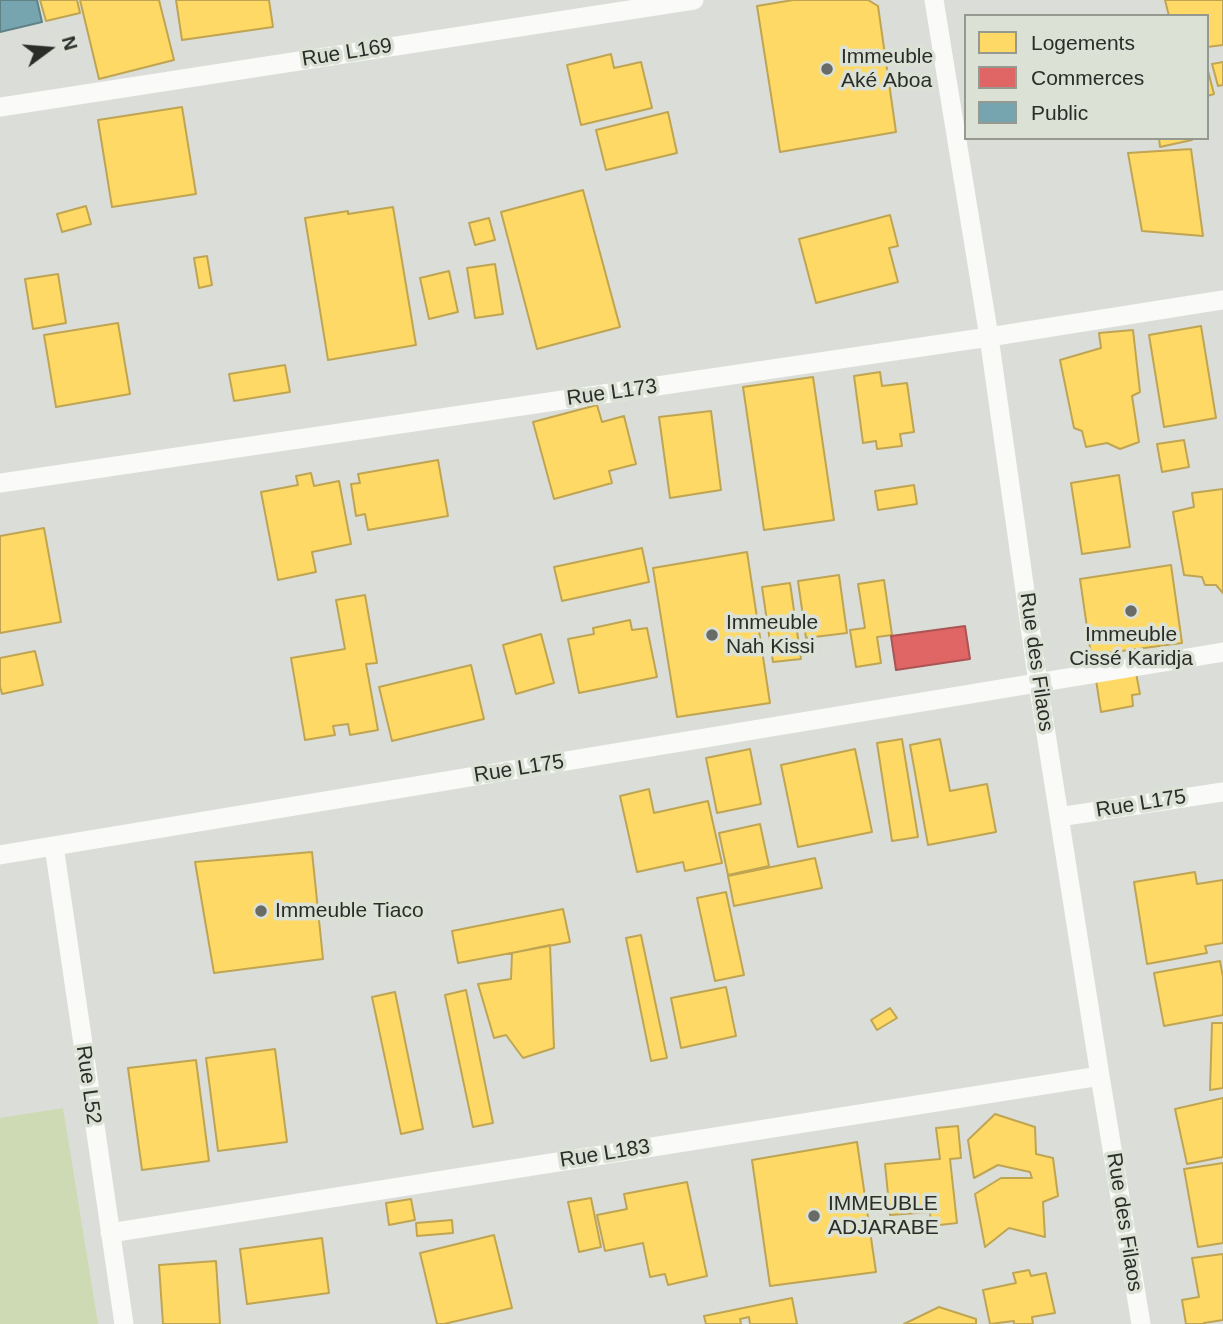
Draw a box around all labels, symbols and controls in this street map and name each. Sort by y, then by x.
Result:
north arrow [14,14,84,84]
legend [964,14,1209,140]
text: Logements [1031,31,1135,54]
street label: Rue L169 [300,33,394,73]
text: N [58,34,82,53]
place label: Immeuble Aké Aboa [841,44,933,94]
marker: Immeuble Aké Aboa [819,61,835,77]
text: Commerces [1031,66,1144,89]
text: Public [1031,101,1088,124]
street label: Rue L173 [565,374,659,412]
street label: Rue des Filaos [1014,591,1058,733]
marker: Immeuble Cissé Karidja [1123,603,1139,619]
place label: Immeuble Nah Kissi [726,610,818,660]
place label: Immeuble Cissé Karidja [1069,622,1193,672]
marker: Immeuble Nah Kissi [704,627,720,643]
street label: Rue L175 [472,749,566,789]
street label: Rue L175 [1094,784,1188,824]
place label: Immeuble Tiaco [275,898,424,924]
marker: Immeuble Tiaco [253,903,269,919]
street label: Rue L52 [70,1044,106,1126]
street label: Rue L183 [558,1134,652,1174]
street label: Rue des Filaos [1101,1151,1147,1293]
place label: IMMEUBLE ADJARABE [828,1191,939,1241]
marker: IMMEUBLE ADJARABE [806,1208,822,1224]

